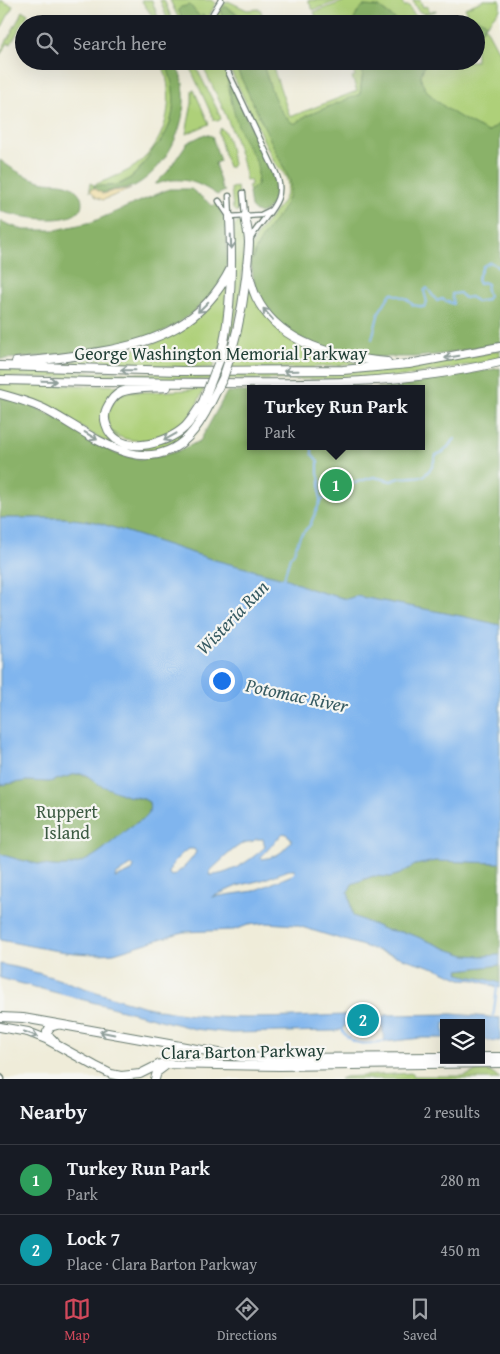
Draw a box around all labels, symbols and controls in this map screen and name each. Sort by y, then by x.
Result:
search box [15,15,485,70]
icon: search [33,29,61,57]
text: Search here [73,29,167,57]
one-way arrow [226,234,236,250]
one-way arrow [197,301,209,313]
one-way arrow [262,308,274,321]
street label: George Washington Memorial Parkway [75,340,367,367]
one-way arrow [445,352,461,362]
one-way arrow [120,365,136,375]
one-way arrow [283,366,299,376]
one-way arrow [40,377,56,386]
popup [247,385,425,450]
text: Turkey Run Park [265,392,407,420]
text: Park [265,420,295,444]
one-way arrow [84,432,98,442]
one-way arrow [163,433,178,442]
pin: 1 [320,466,352,504]
water label: Wisteria Run [189,573,275,661]
your location [209,668,235,694]
water label: Potomac River [242,670,352,720]
park label: Ruppert Island [36,798,99,846]
pin: 2 [347,1001,379,1039]
map controls [440,1019,485,1064]
button: layers [440,1019,485,1064]
one-way arrow [100,1028,116,1037]
one-way arrow [23,1029,39,1039]
street label: Clara Barton Parkway [161,1036,325,1066]
text: Nearby [20,1096,87,1127]
text: 2 results [423,1100,480,1124]
text: Turkey Run Park [67,1154,210,1182]
text: 1 [32,1168,40,1192]
text: 280 m [440,1168,480,1192]
text: Park [67,1182,98,1206]
text: Lock 7 [67,1224,120,1252]
text: 2 [32,1238,40,1262]
text: 450 m [440,1238,480,1262]
text: Place · Clara Barton Parkway [67,1252,257,1276]
tab: Map [63,1295,91,1345]
tab: Directions [217,1295,277,1345]
tab: Saved [403,1295,437,1345]

